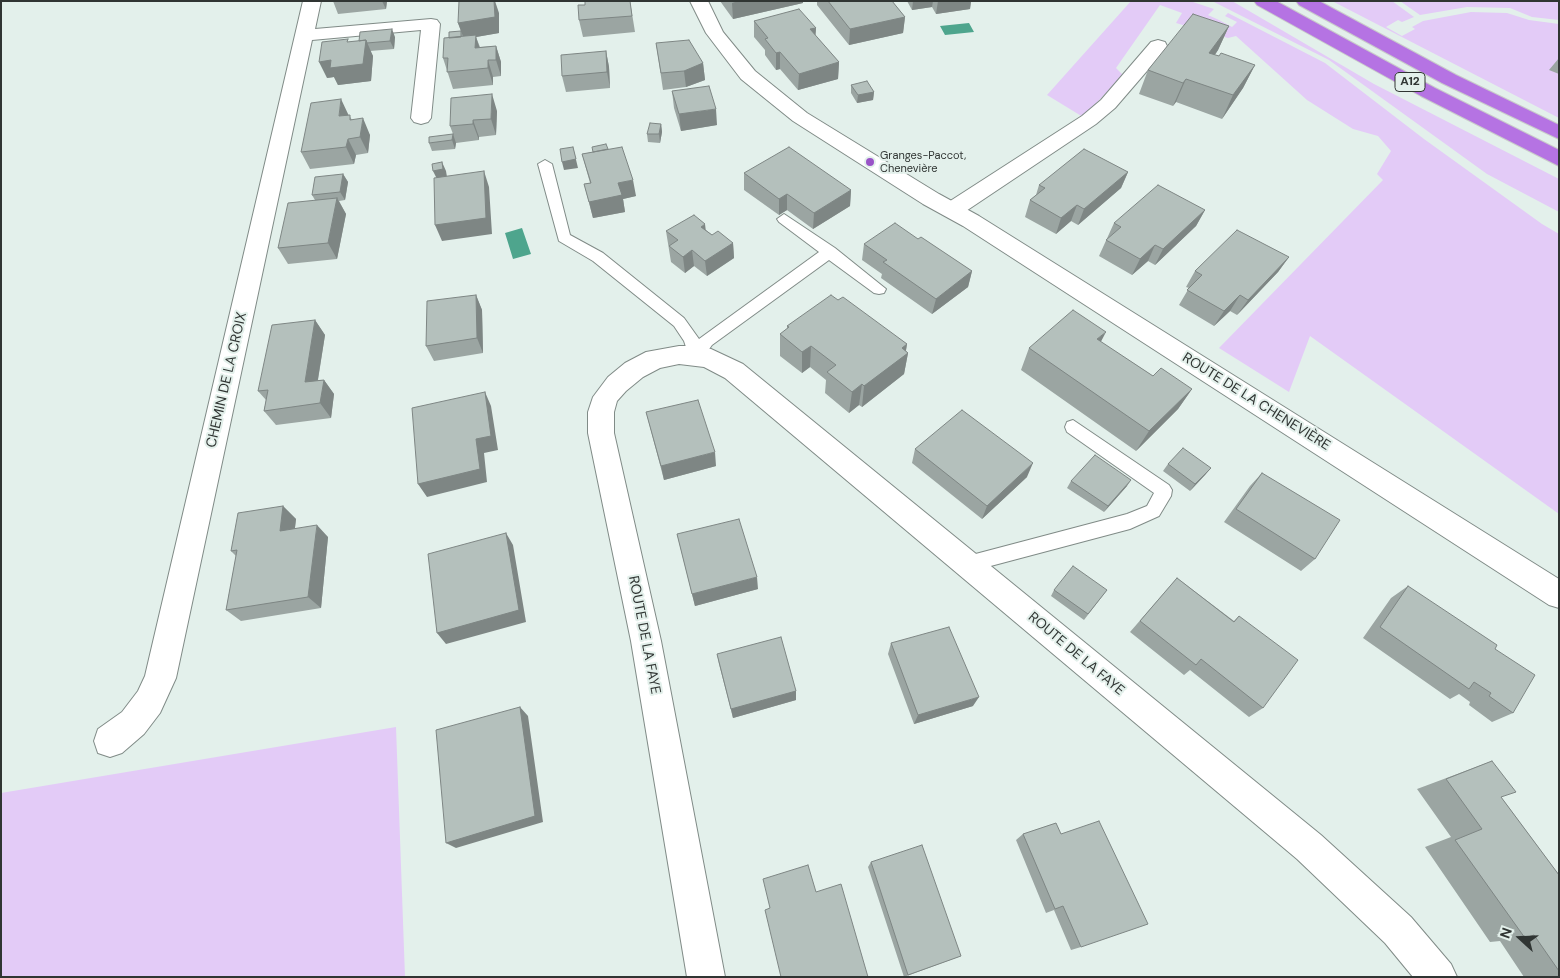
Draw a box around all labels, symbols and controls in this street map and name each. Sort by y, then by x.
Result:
road number: A12 [1395,72,1425,91]
place label: Granges-Paccot, Chenevière [880,149,966,175]
marker: Granges-Paccot, Chenevière [864,156,876,168]
street label: CHEMIN DE LA CROIX [203,311,251,449]
street label: ROUTE DE LA CHENEVIÈRE [1179,349,1333,455]
street label: ROUTE DE LA FAYE [624,574,664,696]
street label: ROUTE DE LA FAYE [1025,609,1127,699]
north arrow [1495,913,1545,963]
text: N [1496,925,1516,941]

